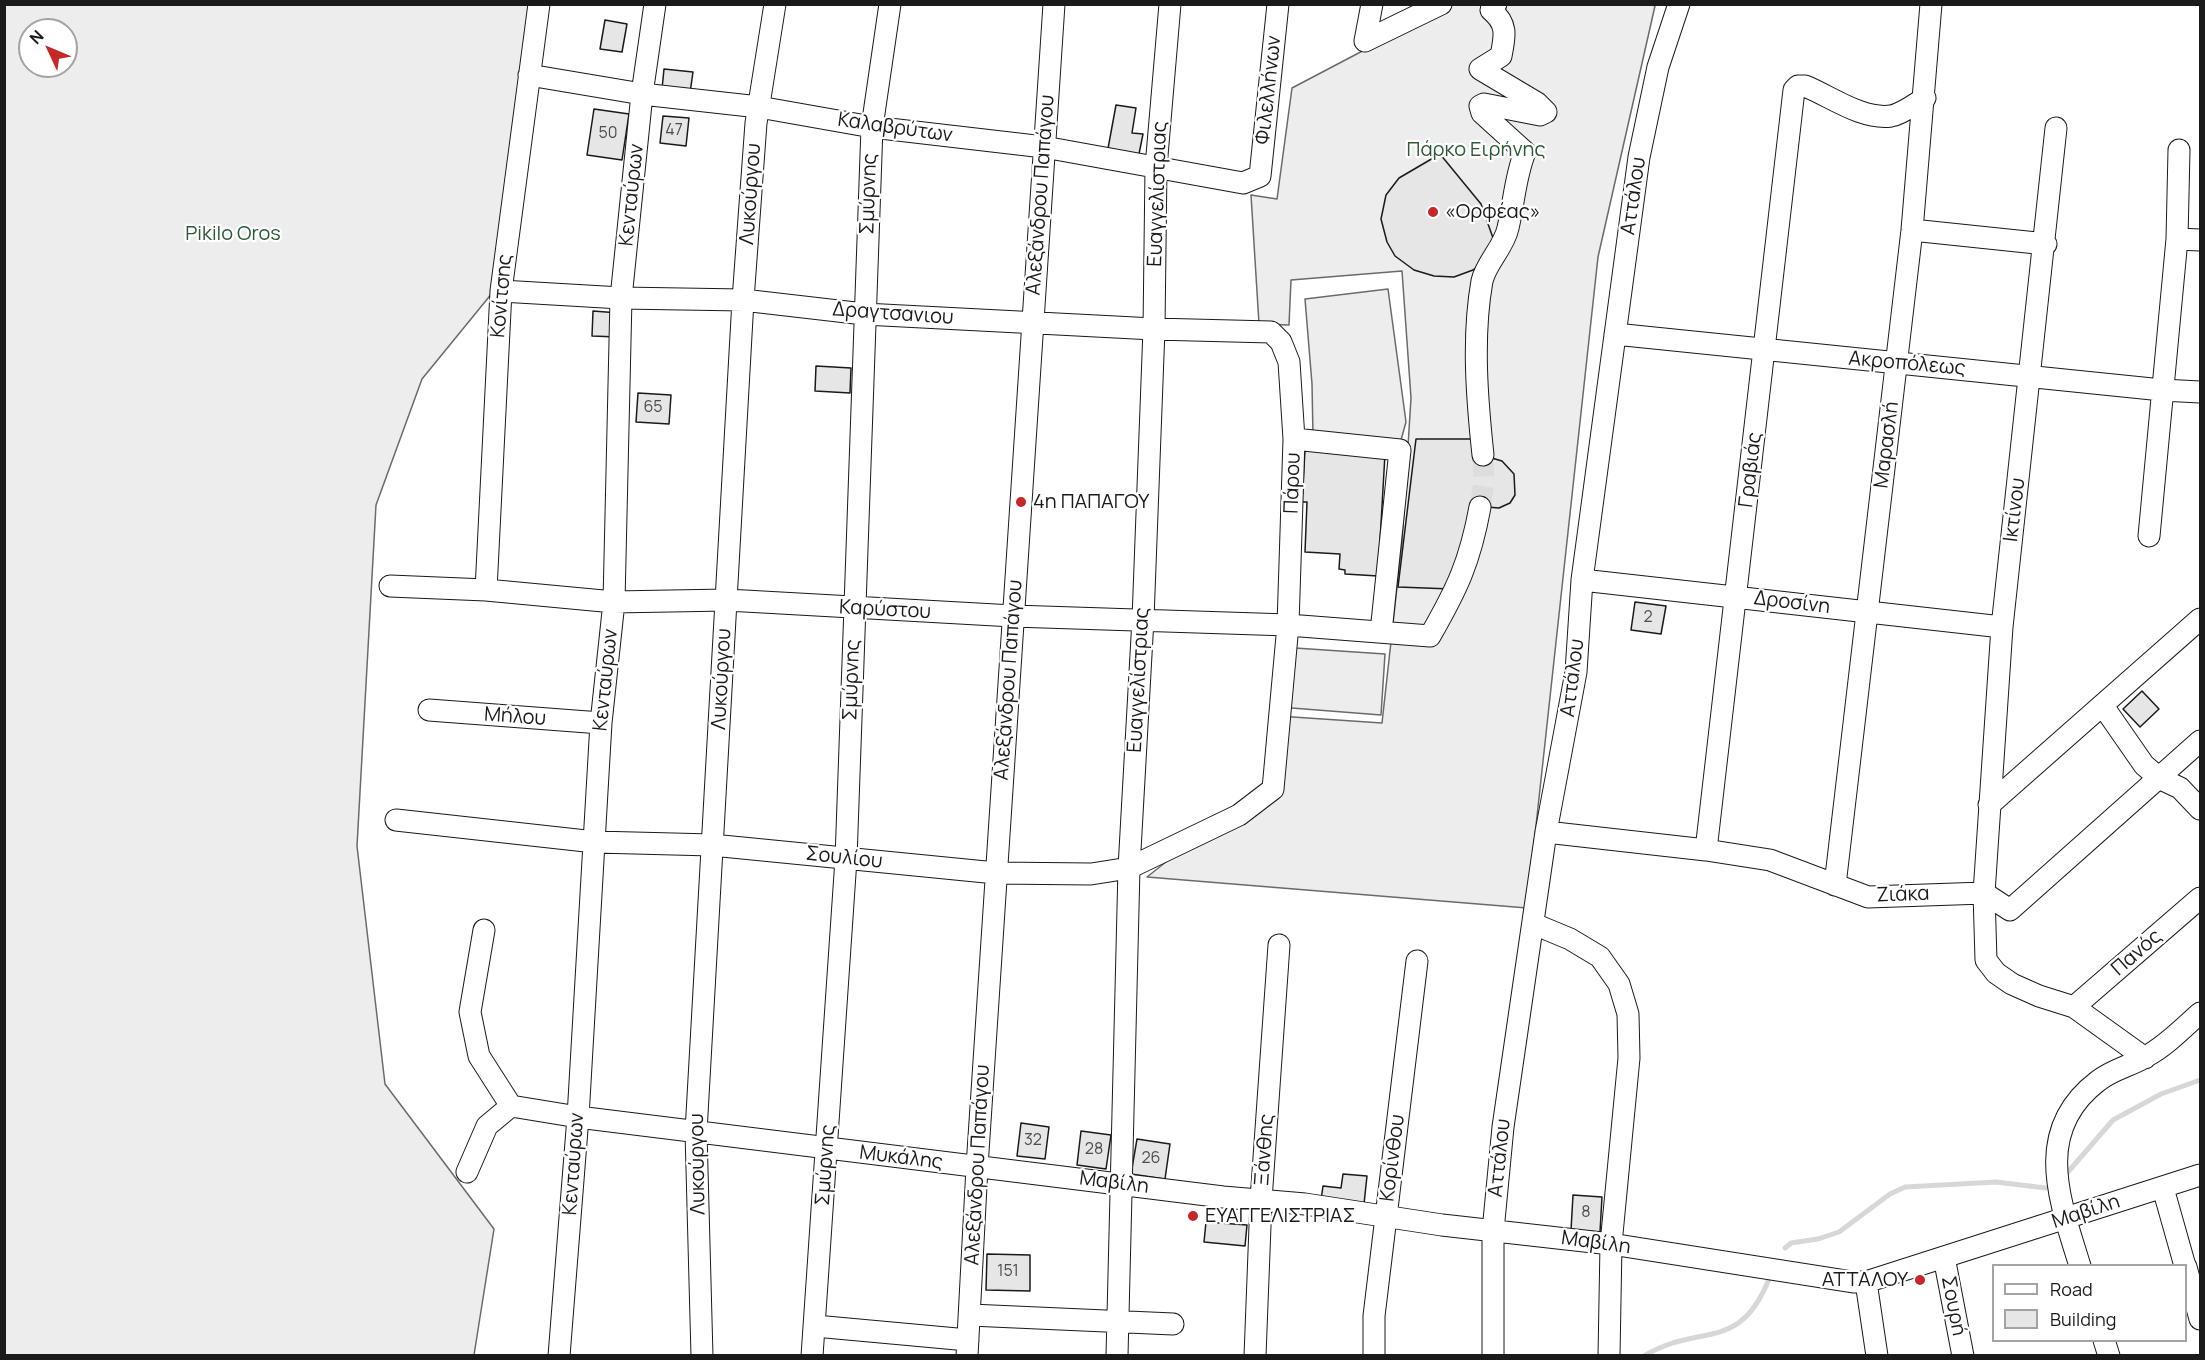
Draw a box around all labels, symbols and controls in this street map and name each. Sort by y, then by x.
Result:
north arrow [18,18,78,78]
text: N [25,25,48,49]
street label: Φιλελλήνων [1251,34,1287,146]
street label: Αλεξάνδρου Παπάγου [1022,94,1060,296]
street label: Καλαβρύτων [836,108,954,148]
house number: 47 [665,121,683,141]
street label: Ευαγγελίστριας [1143,121,1173,267]
house number: 50 [599,124,617,144]
park label: Πάρκο Ειρήνης [1407,138,1545,162]
street label: Λυκούργου [735,142,767,246]
street label: Κενταύρων [615,143,649,247]
street label: Σμύρνης [856,153,882,235]
street label: Αττάλου [1617,155,1651,237]
place label: «Ορφέας» [1445,200,1540,224]
marker: «Ορφέας» [1426,205,1440,219]
park label: Pikilo Oros [185,222,281,246]
street label: Κονίτσης [486,253,518,339]
street label: Δραγτσανιου [832,298,954,330]
street label: Ακροπόλεως [1847,347,1967,381]
house number: 65 [643,398,663,418]
street label: Μαρασλή [1870,400,1904,490]
street label: Γραβιάς [1734,431,1768,509]
street label: Πάρου [1280,452,1306,514]
street label: Ικτίνου [1999,477,2031,543]
place label: 4η ΠΑΠΑΓΟΥ [1033,490,1149,514]
marker: 4η ΠΑΠΑΓΟΥ [1014,495,1028,509]
street label: Αλεξάνδρου Παπάγου [990,579,1028,781]
street label: Δροσίνη [1752,586,1832,620]
street label: Καρύστου [838,596,932,624]
street label: Ευαγγελίστριας [1123,607,1155,753]
house number: 2 [1643,608,1653,628]
street label: Κενταύρων [589,628,623,732]
street label: Λυκούργου [707,628,737,730]
street label: Αττάλου [1556,638,1590,718]
street label: Σμύρνης [839,639,865,721]
street label: Μήλου [483,703,547,731]
street label: Σουλίου [804,842,884,874]
street label: Ζιάκα [1876,882,1930,908]
street label: Πανός [2107,925,2167,981]
street label: Αλεξάνδρου Παπάγου [961,1064,995,1266]
street label: Κενταύρων [558,1112,590,1216]
street label: Λυκούργου [685,1113,711,1215]
street label: Ξάνθης [1251,1113,1279,1187]
street label: Κορίνθου [1376,1113,1410,1203]
street label: Αττάλου [1484,1118,1516,1198]
street label: Σμύρνης [811,1124,841,1206]
house number: 32 [1024,1131,1042,1151]
house number: 28 [1085,1140,1103,1160]
street label: Μυκάλης [858,1141,944,1175]
house number: 26 [1141,1149,1161,1169]
street label: Μαβίλη [1078,1167,1150,1199]
street label: Μαβίλη [2049,1190,2123,1234]
house number: 8 [1581,1203,1591,1223]
place label: ΕΥΑΓΓΕΛΙΣΤΡΙΑΣ [1205,1204,1355,1228]
marker: ΕΥΑΓΓΕΛΙΣΤΡΙΑΣ [1186,1209,1200,1223]
street label: Μαβίλη [1560,1226,1632,1260]
house number: 151 [997,1262,1019,1282]
legend [1992,1264,2187,1342]
place label: ΑΤΤΑΛΟΥ [1822,1268,1908,1292]
marker: ΑΤΤΑΛΟΥ [1913,1273,1927,1287]
street label: Σουρή [1935,1274,1971,1338]
text: Road [2050,1277,2093,1301]
text: Building [2050,1307,2116,1331]

